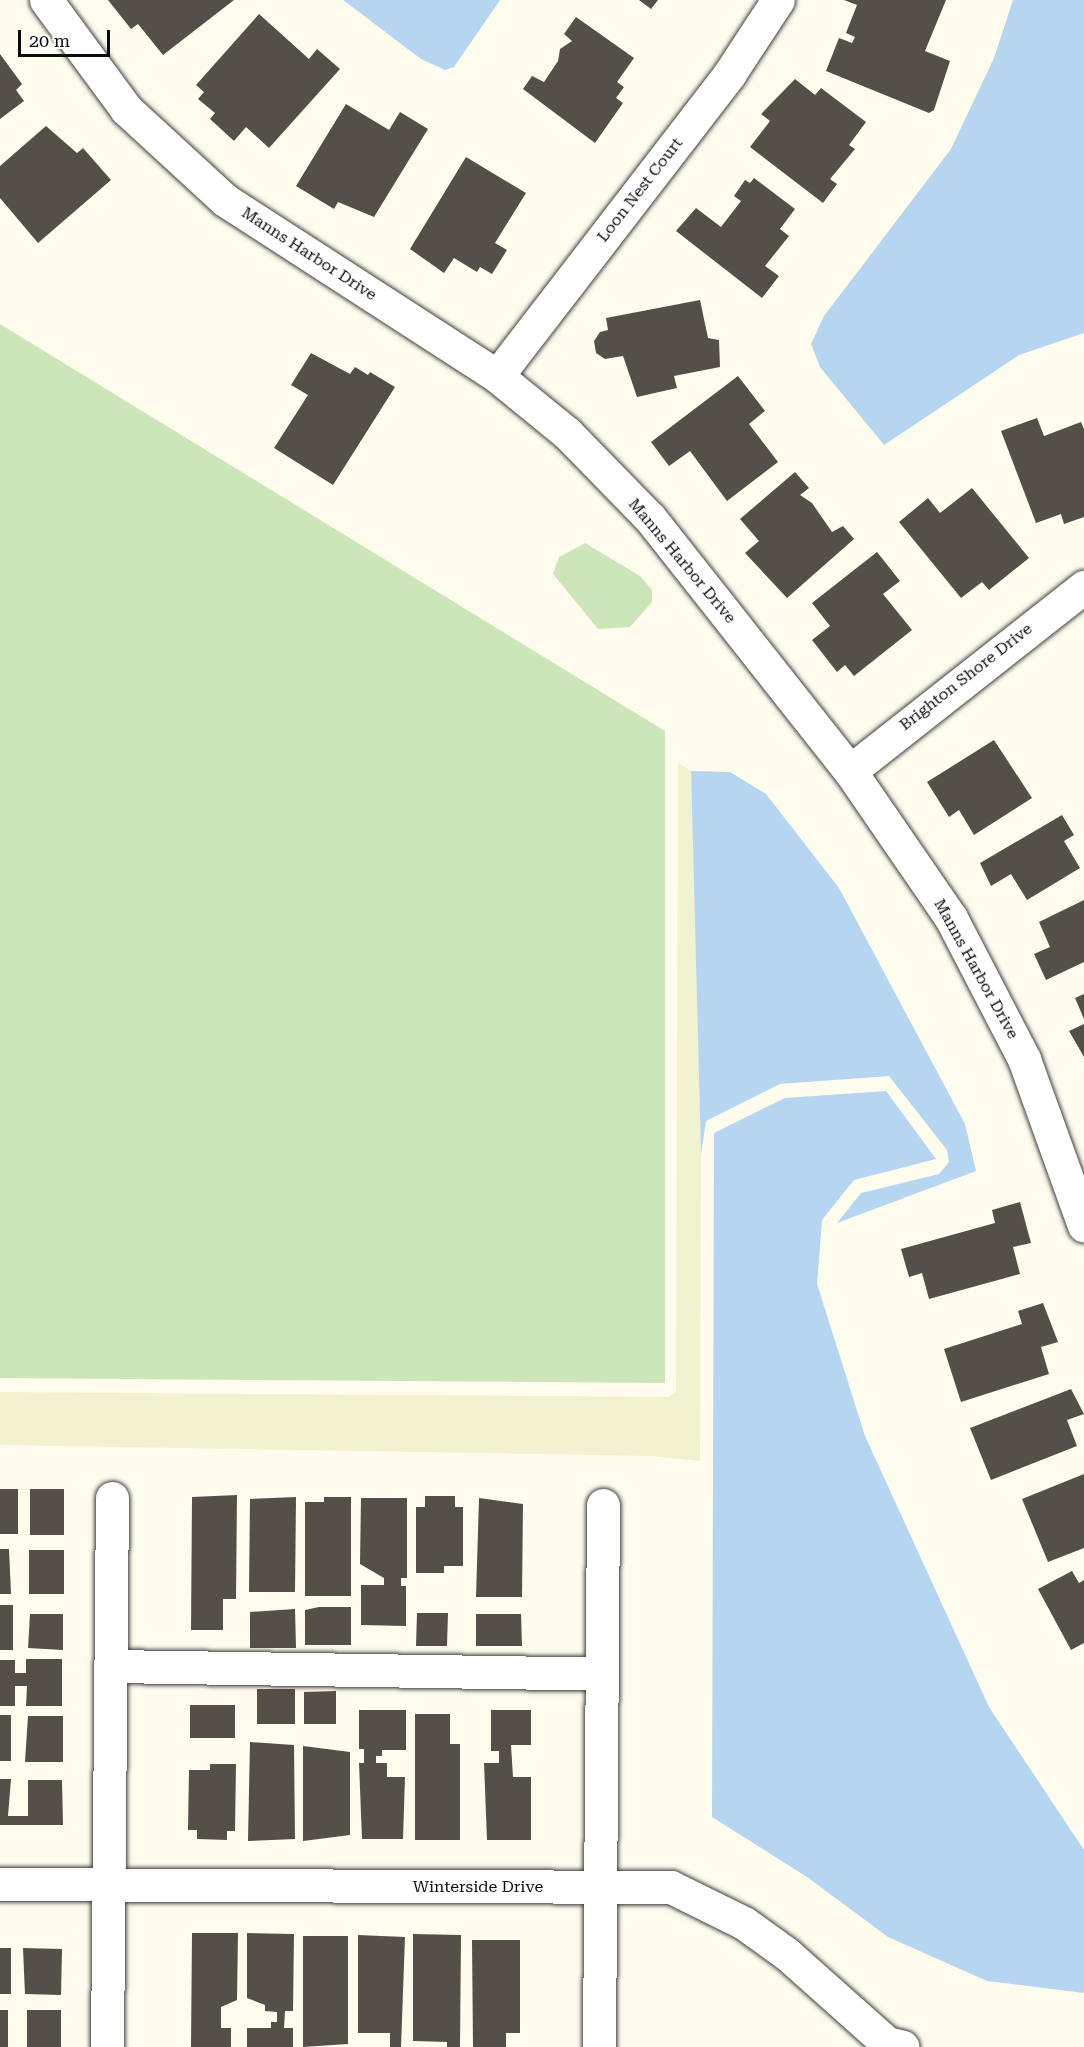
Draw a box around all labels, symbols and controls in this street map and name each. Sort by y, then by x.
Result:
scale bar [21,18,112,56]
text: 20 m [29,30,70,51]
street label: Loon Nest Court [593,134,687,246]
street label: Manns Harbor Drive [238,203,380,305]
street label: Manns Harbor Drive [624,495,740,627]
street label: Brighton Shore Drive [896,619,1036,735]
street label: Manns Harbor Drive [930,896,1022,1042]
street label: Winterside Drive [413,1877,543,1897]

